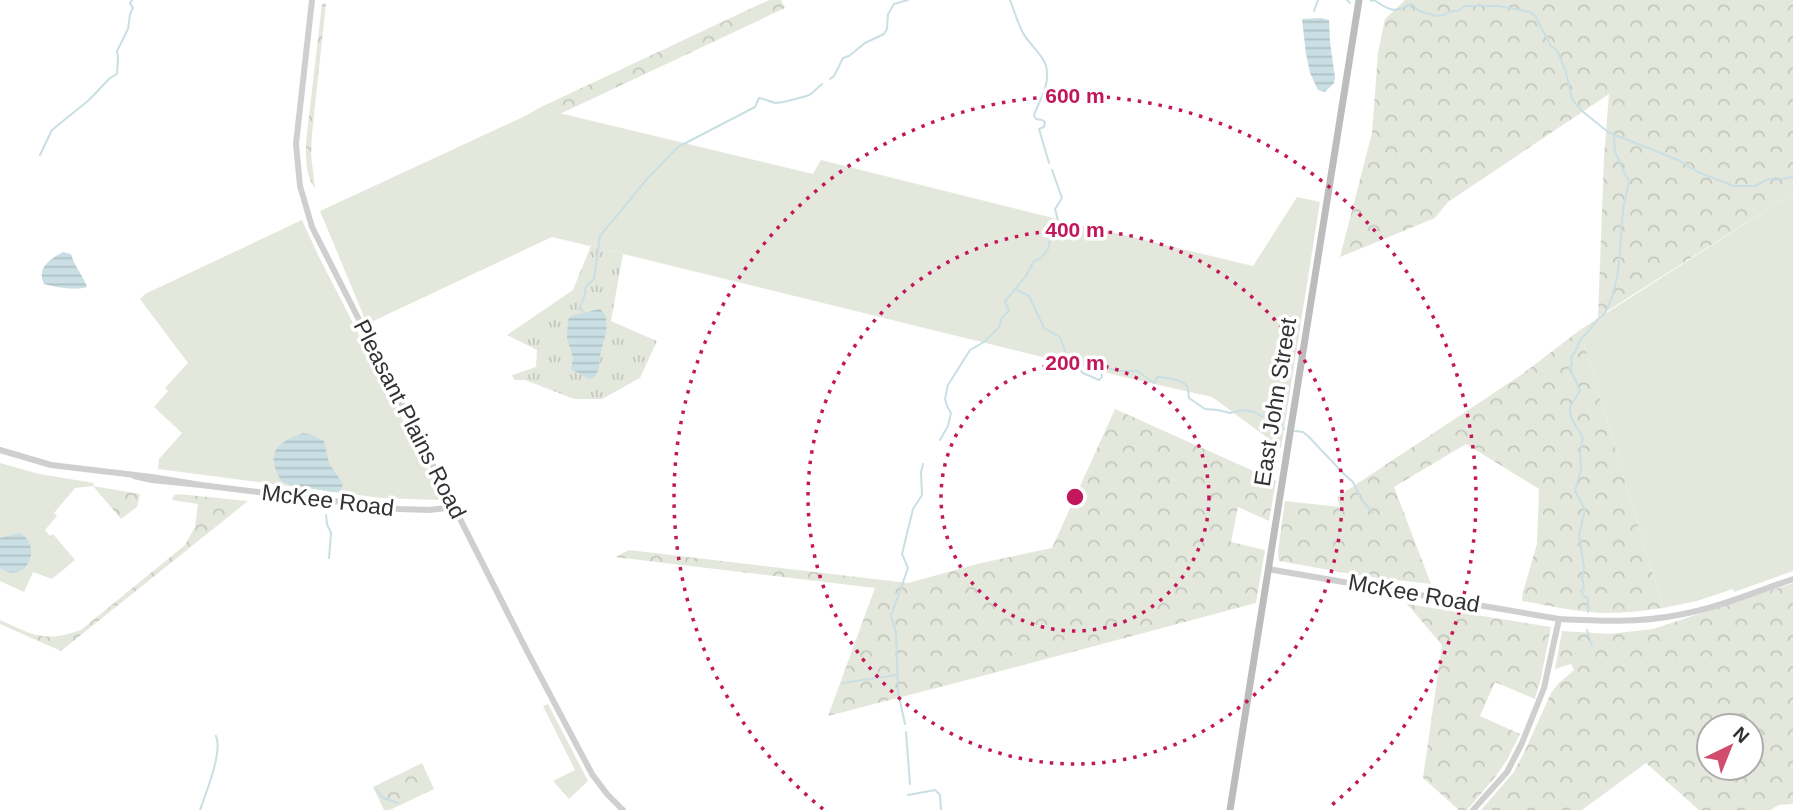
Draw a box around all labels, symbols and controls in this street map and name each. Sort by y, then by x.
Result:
text: 600 m [1045,84,1105,107]
text: 400 m [1045,218,1105,241]
street label: Pleasant Plains Road [348,315,472,523]
street label: East John Street [1249,315,1301,488]
text: 200 m [1045,351,1105,374]
street label: McKee Road [260,479,396,521]
centre of rings [1063,485,1087,509]
street label: McKee Road [1346,569,1482,617]
north arrow [1695,712,1765,782]
text: N [1729,723,1753,747]

